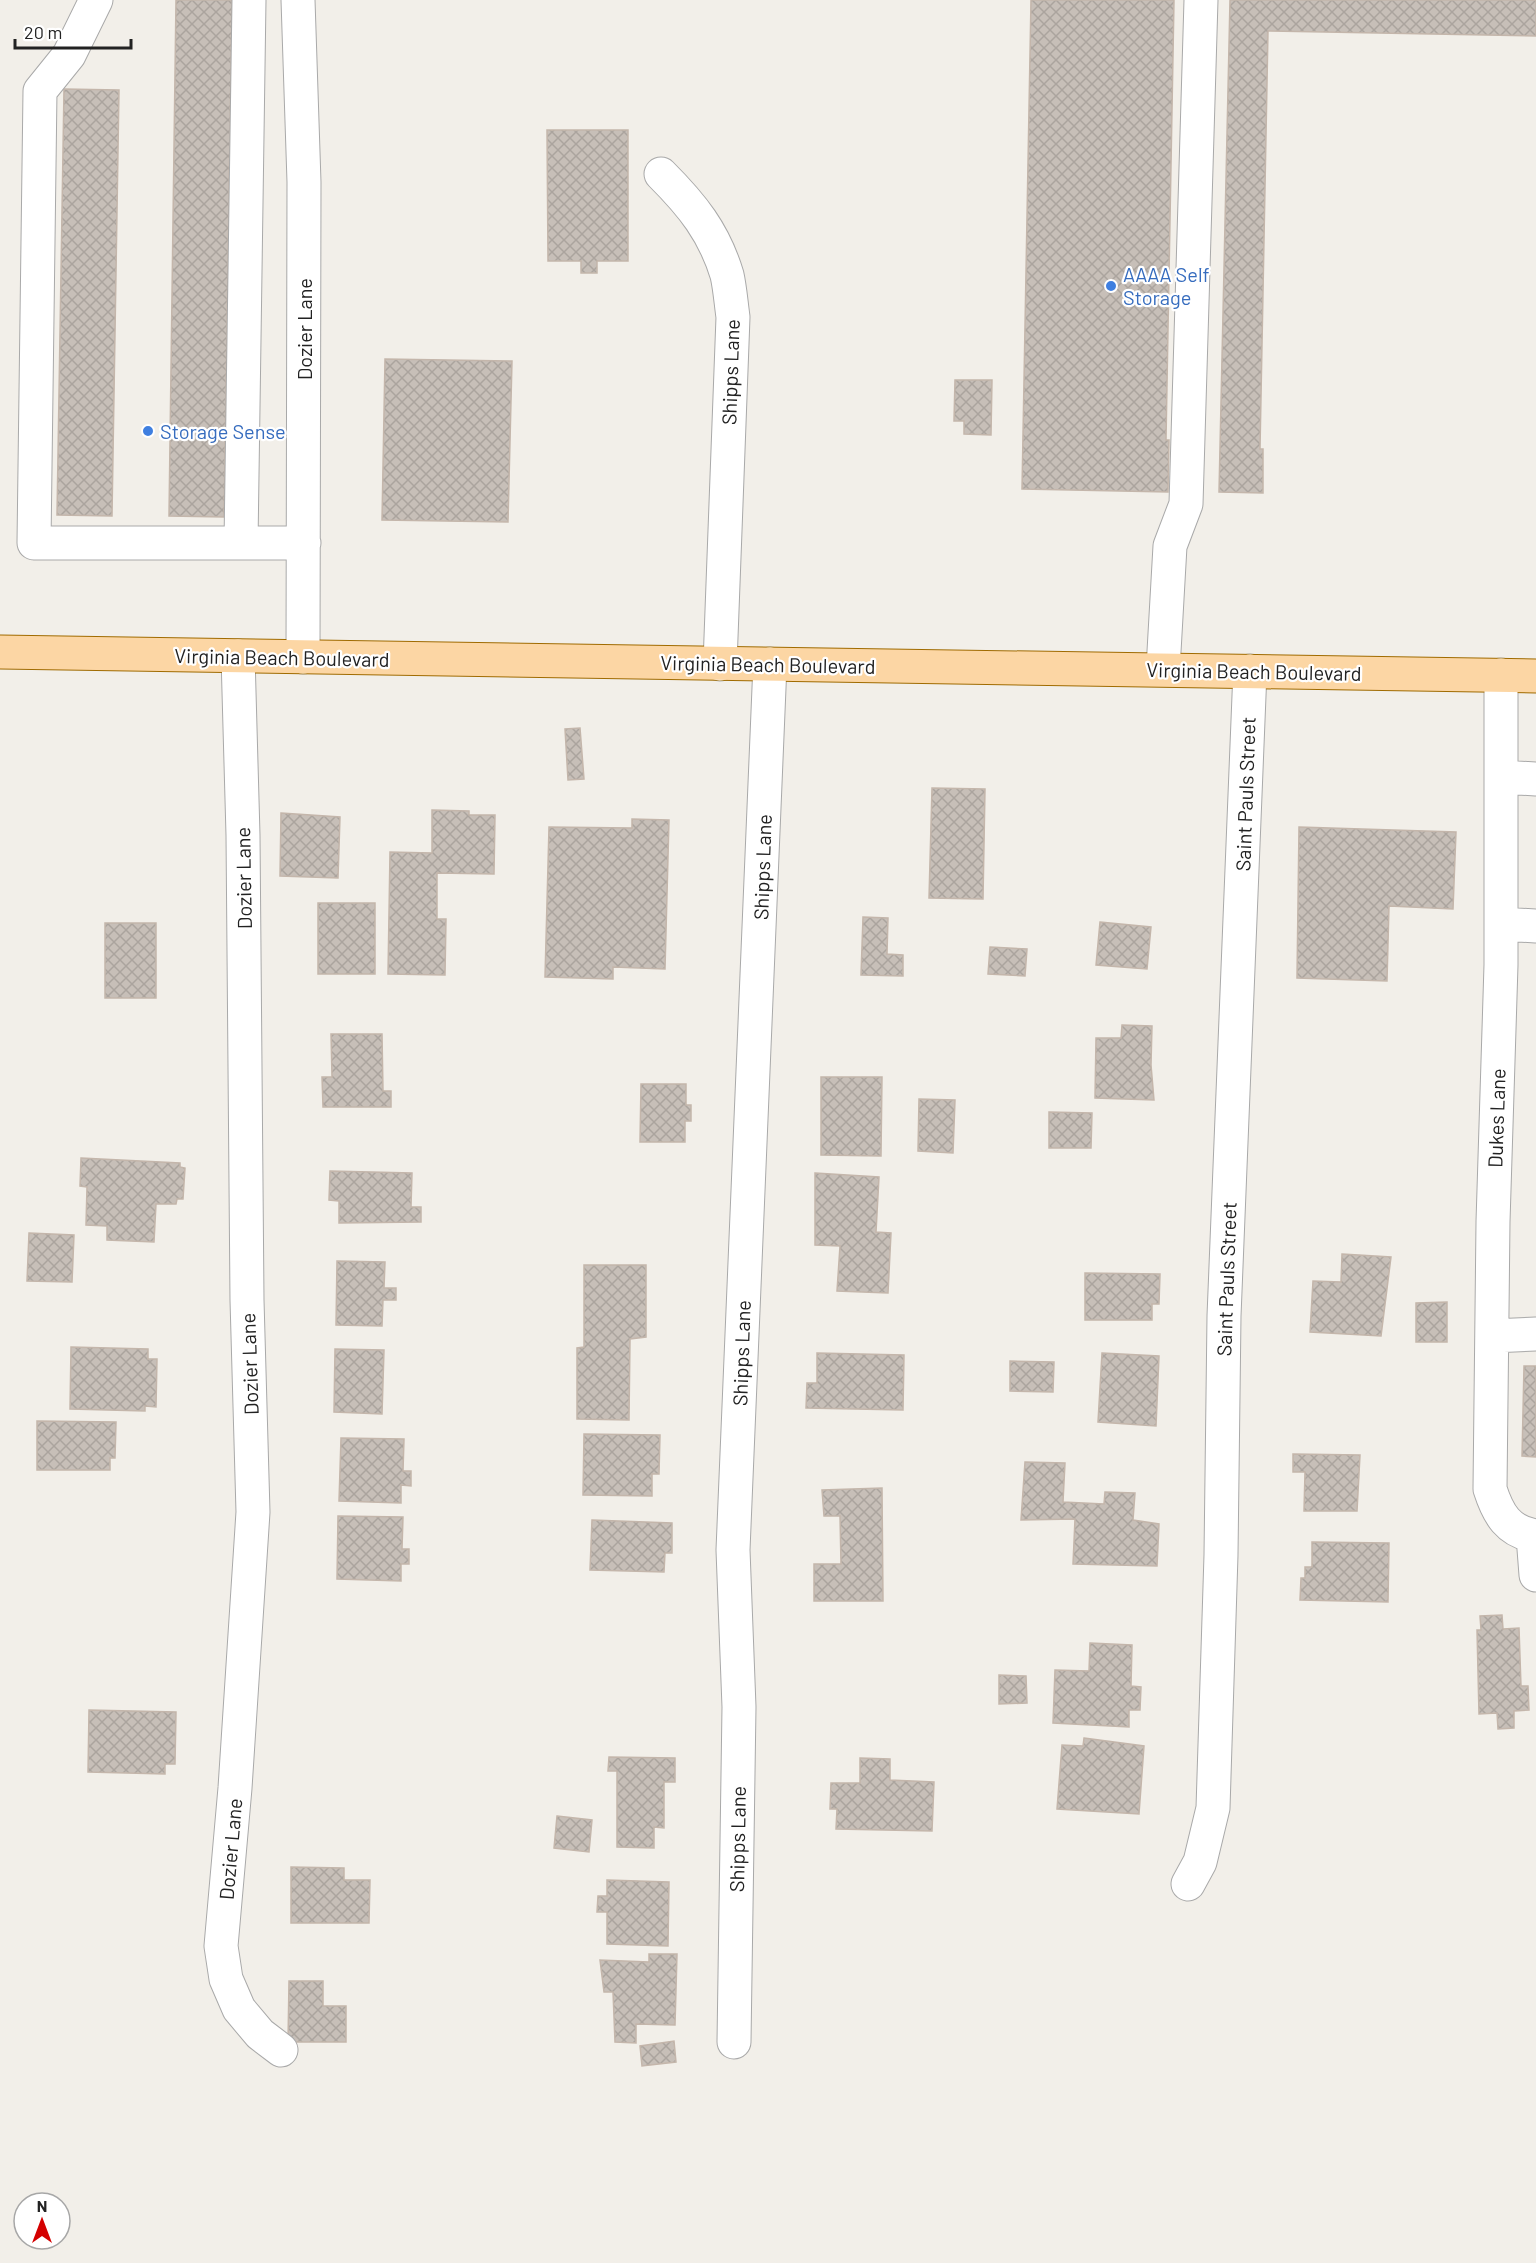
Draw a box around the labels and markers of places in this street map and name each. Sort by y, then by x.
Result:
place label: AAAA Self Storage [1123,262,1210,309]
marker: AAAA Self Storage [1104,279,1118,293]
place label: Storage Sense [160,419,286,443]
marker: Storage Sense [141,424,155,438]

